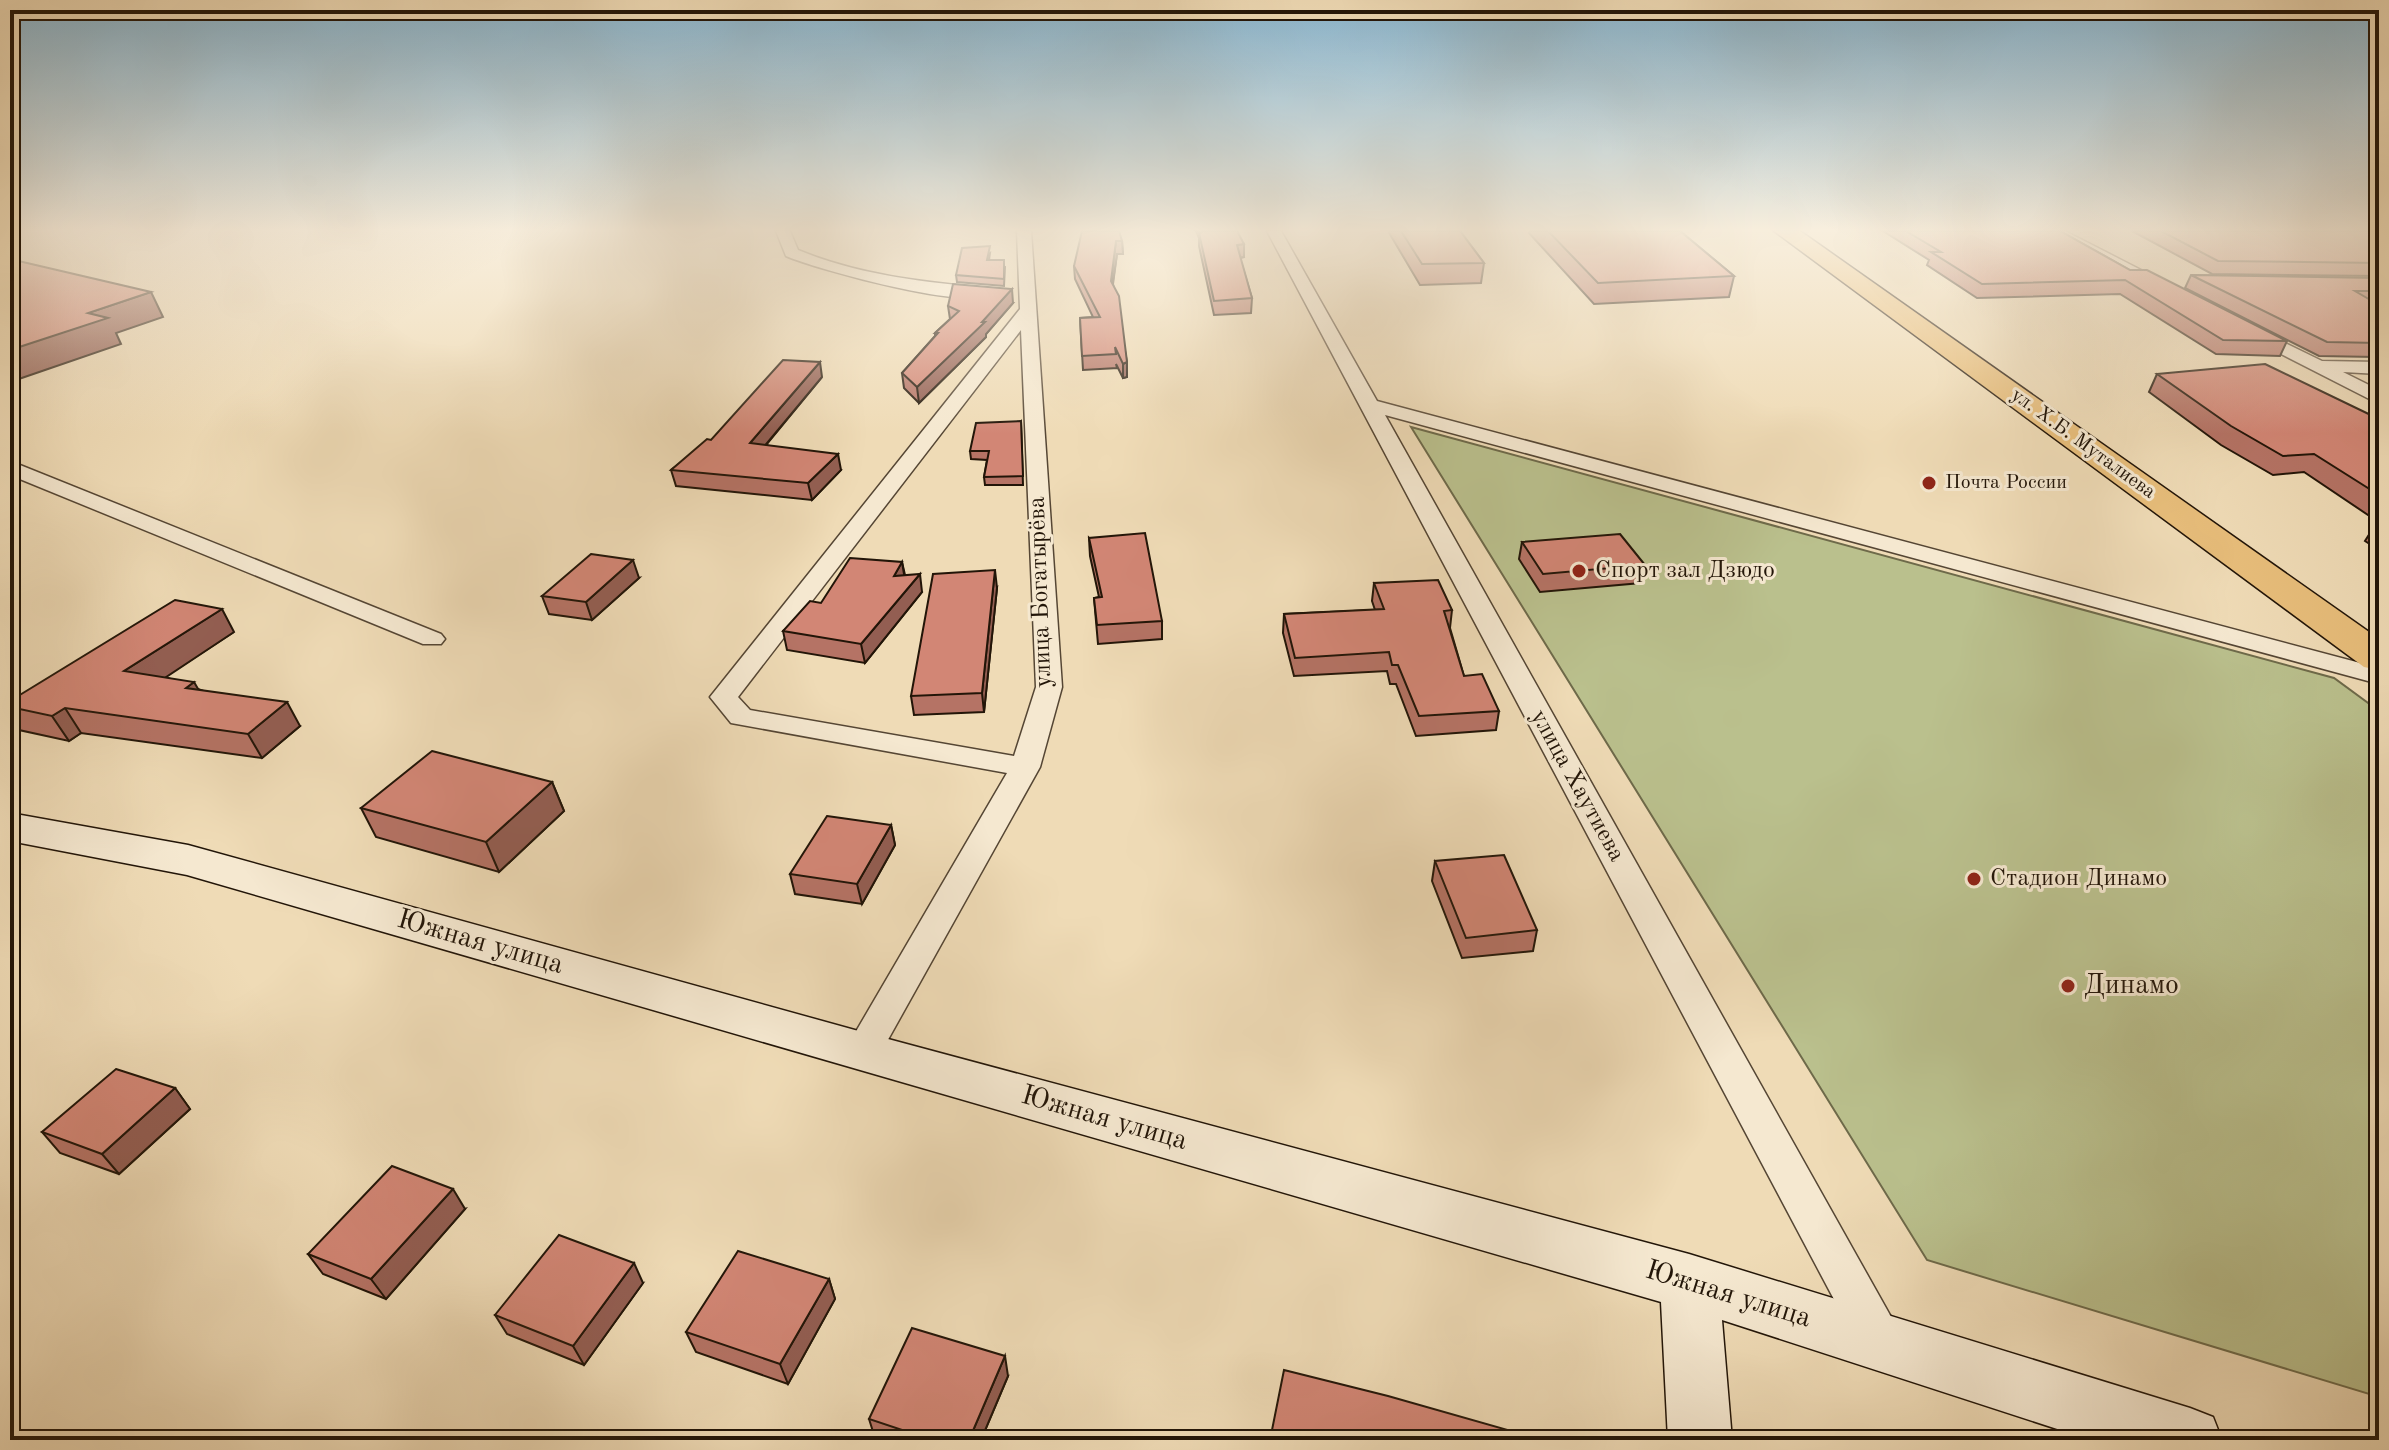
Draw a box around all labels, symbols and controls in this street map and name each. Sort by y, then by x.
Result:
street label: ул. Х.Б. Муталиева [2007,385,2159,503]
place label: Почта России [1945,473,2067,493]
marker: Почта России [1920,474,1938,492]
street label: улица Богатырёва [1026,496,1056,688]
place label: Спорт зал Дзюдо [1595,559,1775,583]
marker: Спорт зал Дзюдо [1570,562,1588,580]
street label: улица Хаутиева [1525,706,1629,866]
place label: Стадион Динамо [1990,867,2167,891]
marker: Стадион Динамо [1965,870,1983,888]
street label: Южная улица [394,906,566,980]
place label: Динамо [2084,972,2179,1000]
marker: Динамо [2059,977,2077,995]
street label: Южная улица [1018,1082,1190,1156]
street label: Южная улица [1642,1257,1814,1333]

